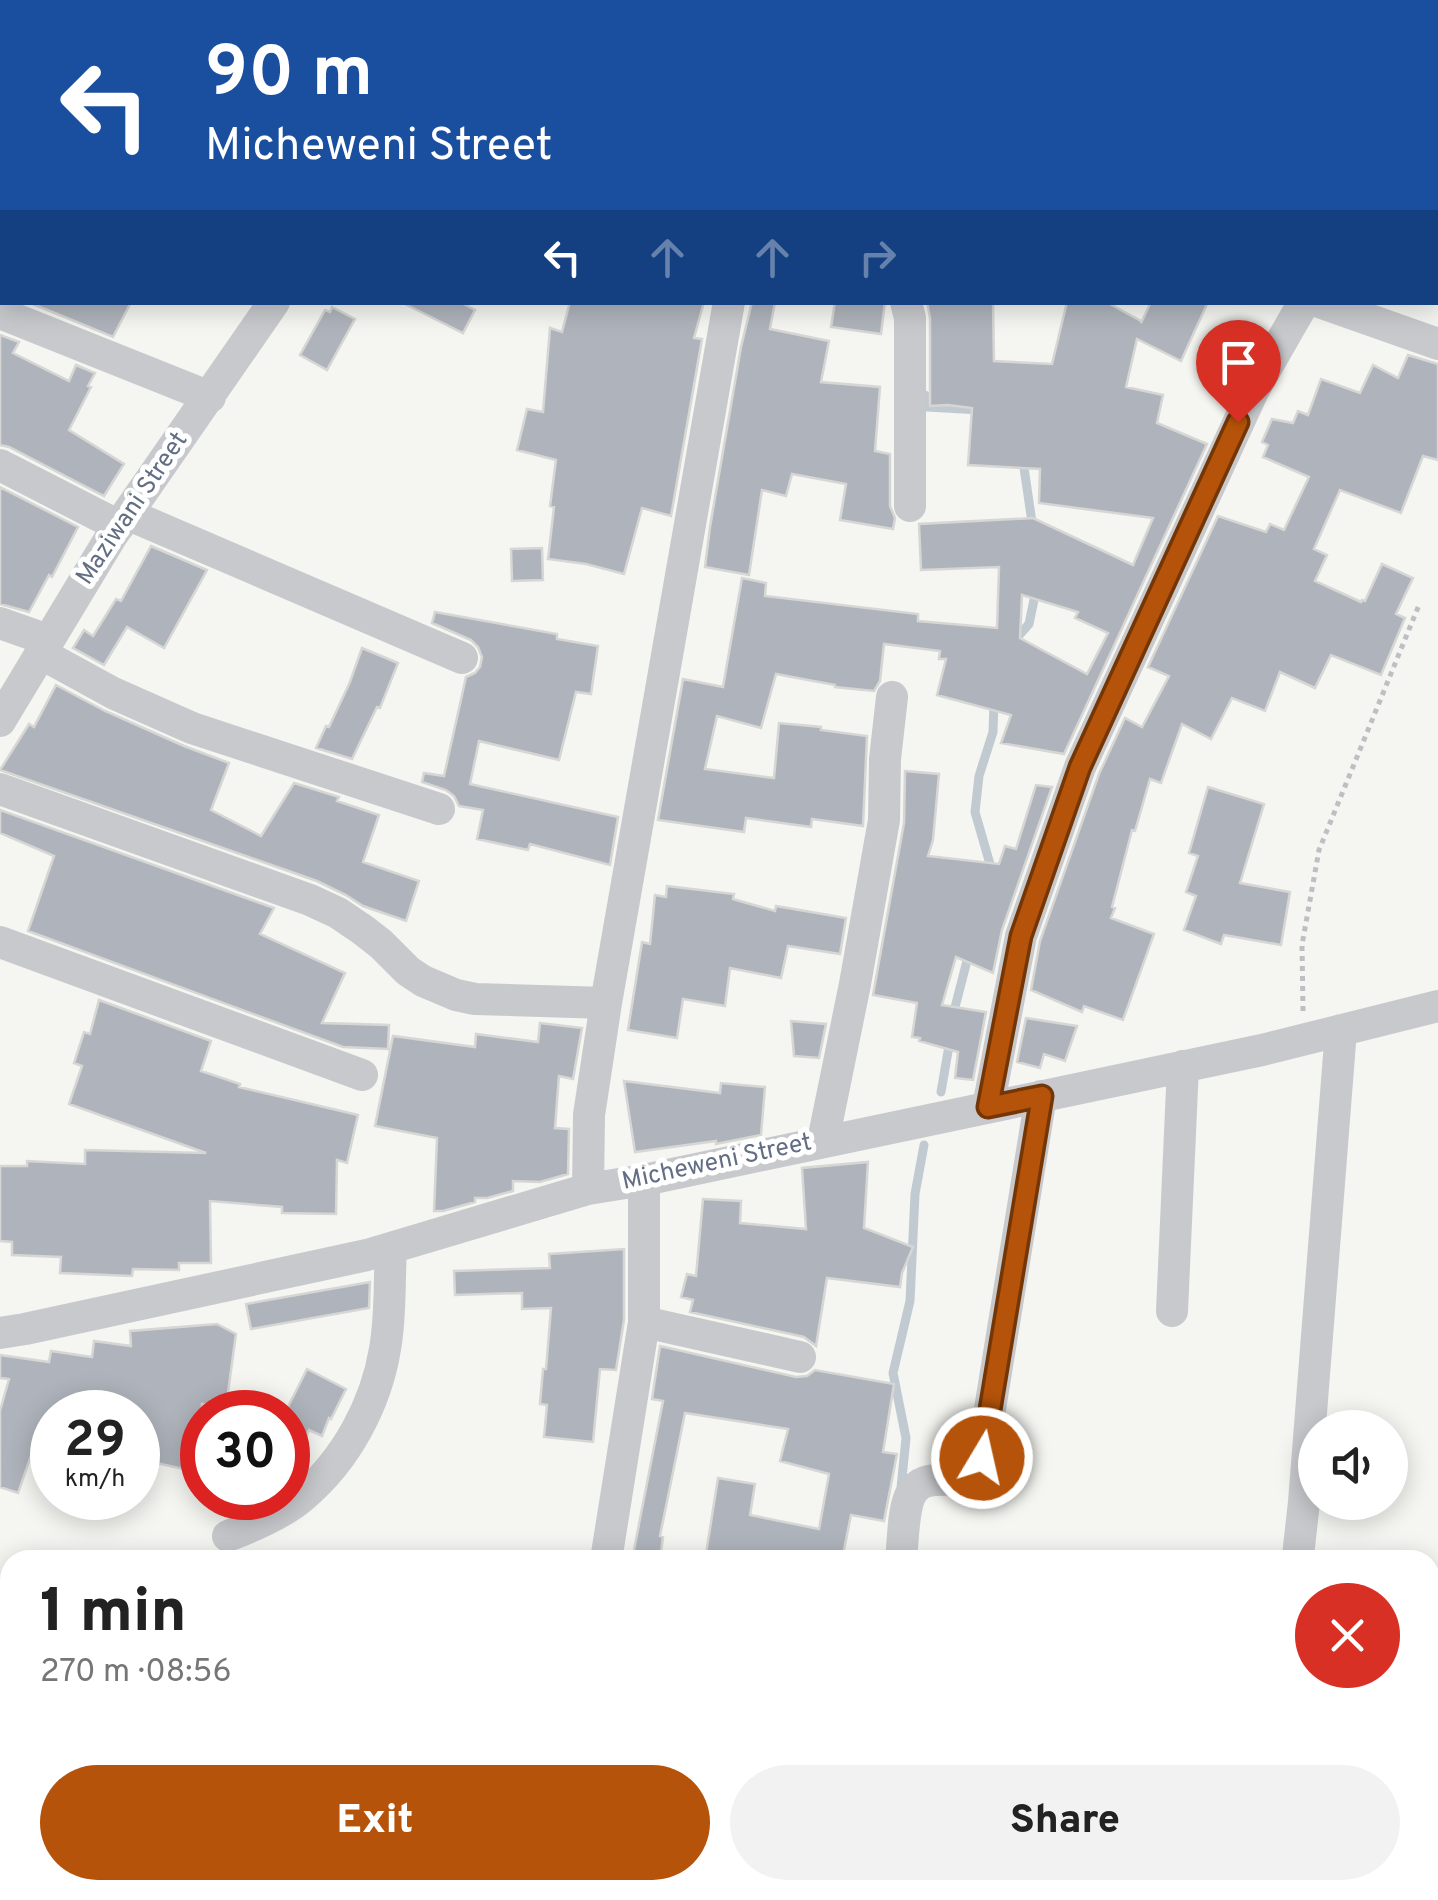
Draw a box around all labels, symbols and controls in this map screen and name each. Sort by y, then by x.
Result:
text: 90 m [205,32,373,121]
icon: left [40,40,170,170]
text: Micheweni Street [205,119,553,176]
icon: left [535,230,590,285]
icon: ahead [640,230,695,285]
icon: ahead [745,230,800,285]
icon: right [850,230,905,285]
pin [1196,320,1281,423]
icon: arrive [1211,335,1266,390]
street label: Maziwani Street [70,426,196,592]
street label: Micheweni Street [619,1127,815,1199]
speed limit sign: 30 [180,1390,310,1520]
position arrow [930,1406,1034,1510]
map controls [1298,1410,1408,1520]
button: sound [1298,1410,1408,1520]
text: 29 [64,1411,126,1474]
text: km/h [65,1464,125,1496]
text: 1 min [40,1577,187,1653]
button: close [1295,1583,1400,1688]
text: 270 m · 08:56 [40,1653,232,1693]
button: Exit [40,1765,710,1880]
button: Share [730,1765,1400,1880]

